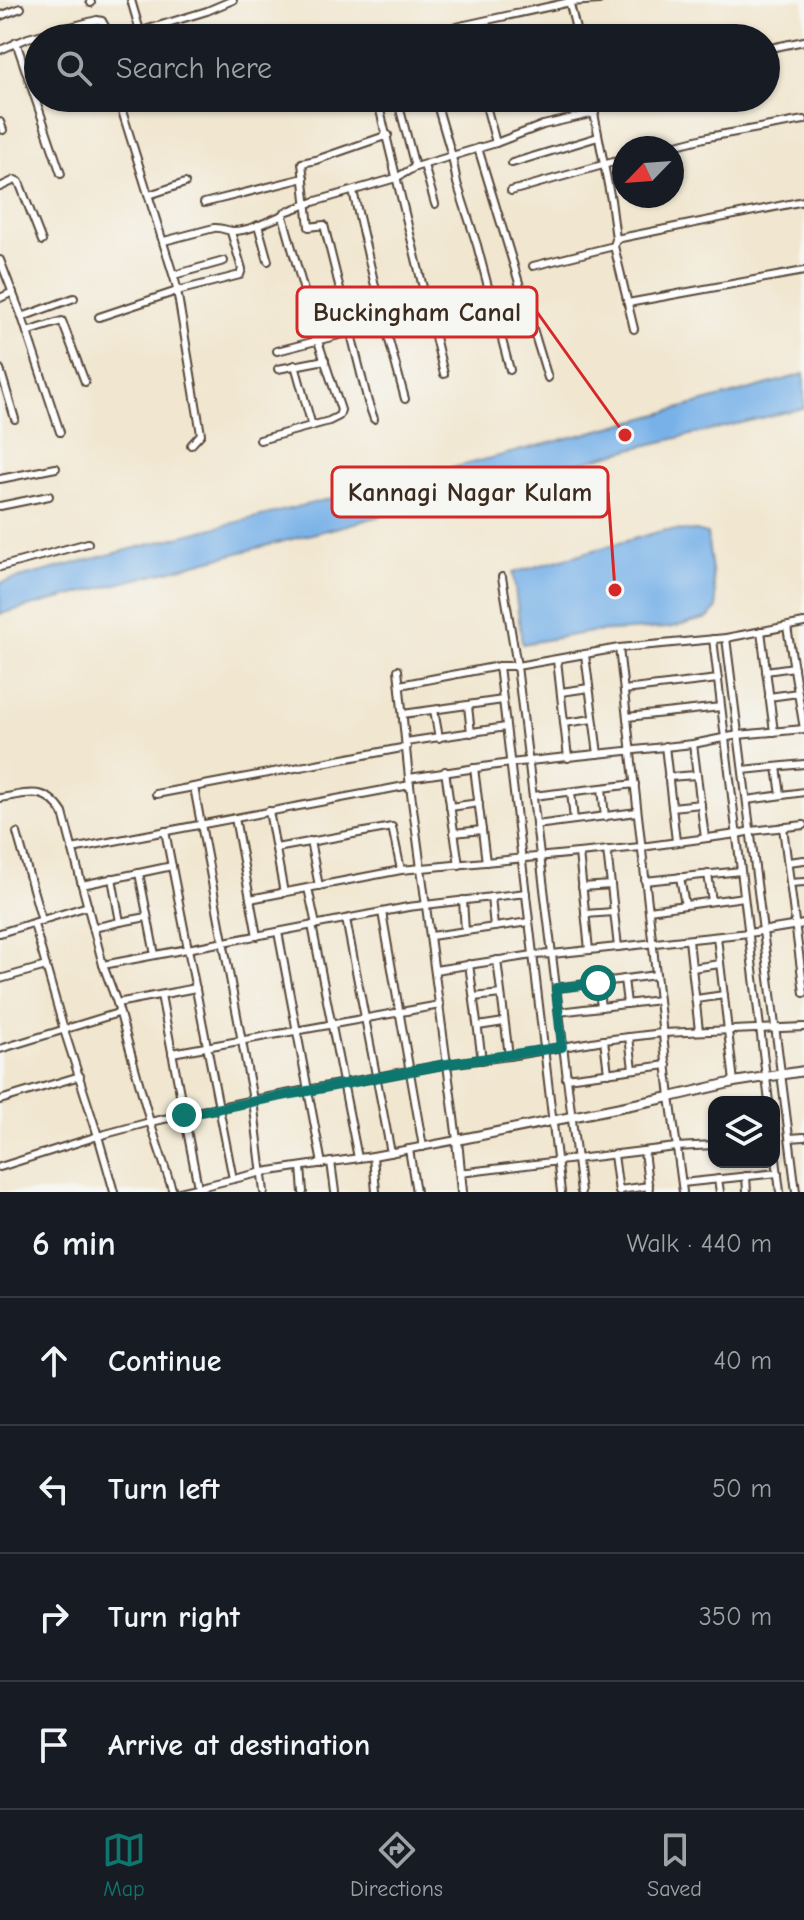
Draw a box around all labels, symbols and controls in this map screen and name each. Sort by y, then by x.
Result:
search box [24,24,780,112]
icon: search [52,46,96,90]
text: Search here [116,51,272,86]
north arrow [612,136,684,208]
callout: Buckingham Canal [297,287,537,337]
text: Buckingham Canal [313,298,521,328]
callout: Kannagi Nagar Kulam [332,467,608,517]
text: Kannagi Nagar Kulam [348,478,592,508]
route start [580,965,616,1001]
map controls [708,1096,780,1168]
button: layers [708,1096,780,1168]
route end [166,1097,202,1133]
text: 6 min [32,1224,116,1264]
text: Walk · 440 m [626,1229,772,1259]
icon: ahead [32,1339,76,1383]
text: Continue [108,1344,222,1379]
text: 40 m [713,1346,772,1376]
icon: left [32,1467,76,1511]
text: Turn left [108,1472,220,1507]
text: 50 m [712,1474,772,1504]
icon: right [32,1595,76,1639]
text: Turn right [108,1600,240,1635]
text: 350 m [699,1602,772,1632]
icon: arrive [32,1723,76,1767]
text: Arrive at destination [108,1728,370,1763]
tab: Map [102,1828,146,1902]
tab: Directions [350,1828,443,1902]
tab: Saved [647,1828,702,1902]

